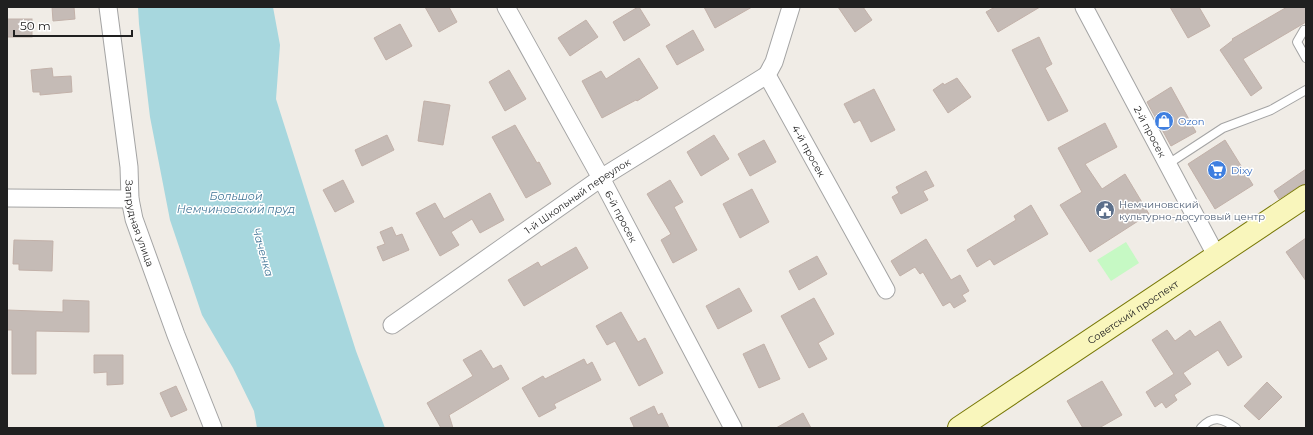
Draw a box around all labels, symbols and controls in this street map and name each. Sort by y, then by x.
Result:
scale bar [14,12,132,38]
text: 50 m [20,18,51,33]
street label: 2-й просек [1131,104,1169,160]
shop icon: Ozon [1153,110,1175,132]
place label: Ozon [1178,115,1204,128]
street label: 4-й просек [789,123,828,180]
street label: 1-й Школьный переулок [522,155,633,237]
supermarket icon: Dixy [1206,159,1228,181]
place label: Dixy [1231,164,1253,177]
street label: Запрудная улица [122,179,157,269]
street label: 6-й просек [602,188,640,245]
water label: Большой Немчиновский пруд [177,189,295,216]
place label: Немчиновский культурно-досуговый центр [1119,198,1265,223]
public building icon: Немчиновский культурно-досуговый центр [1094,199,1116,221]
water label: Чаченка [249,226,277,278]
street label: Советский проспект [1085,277,1181,347]

